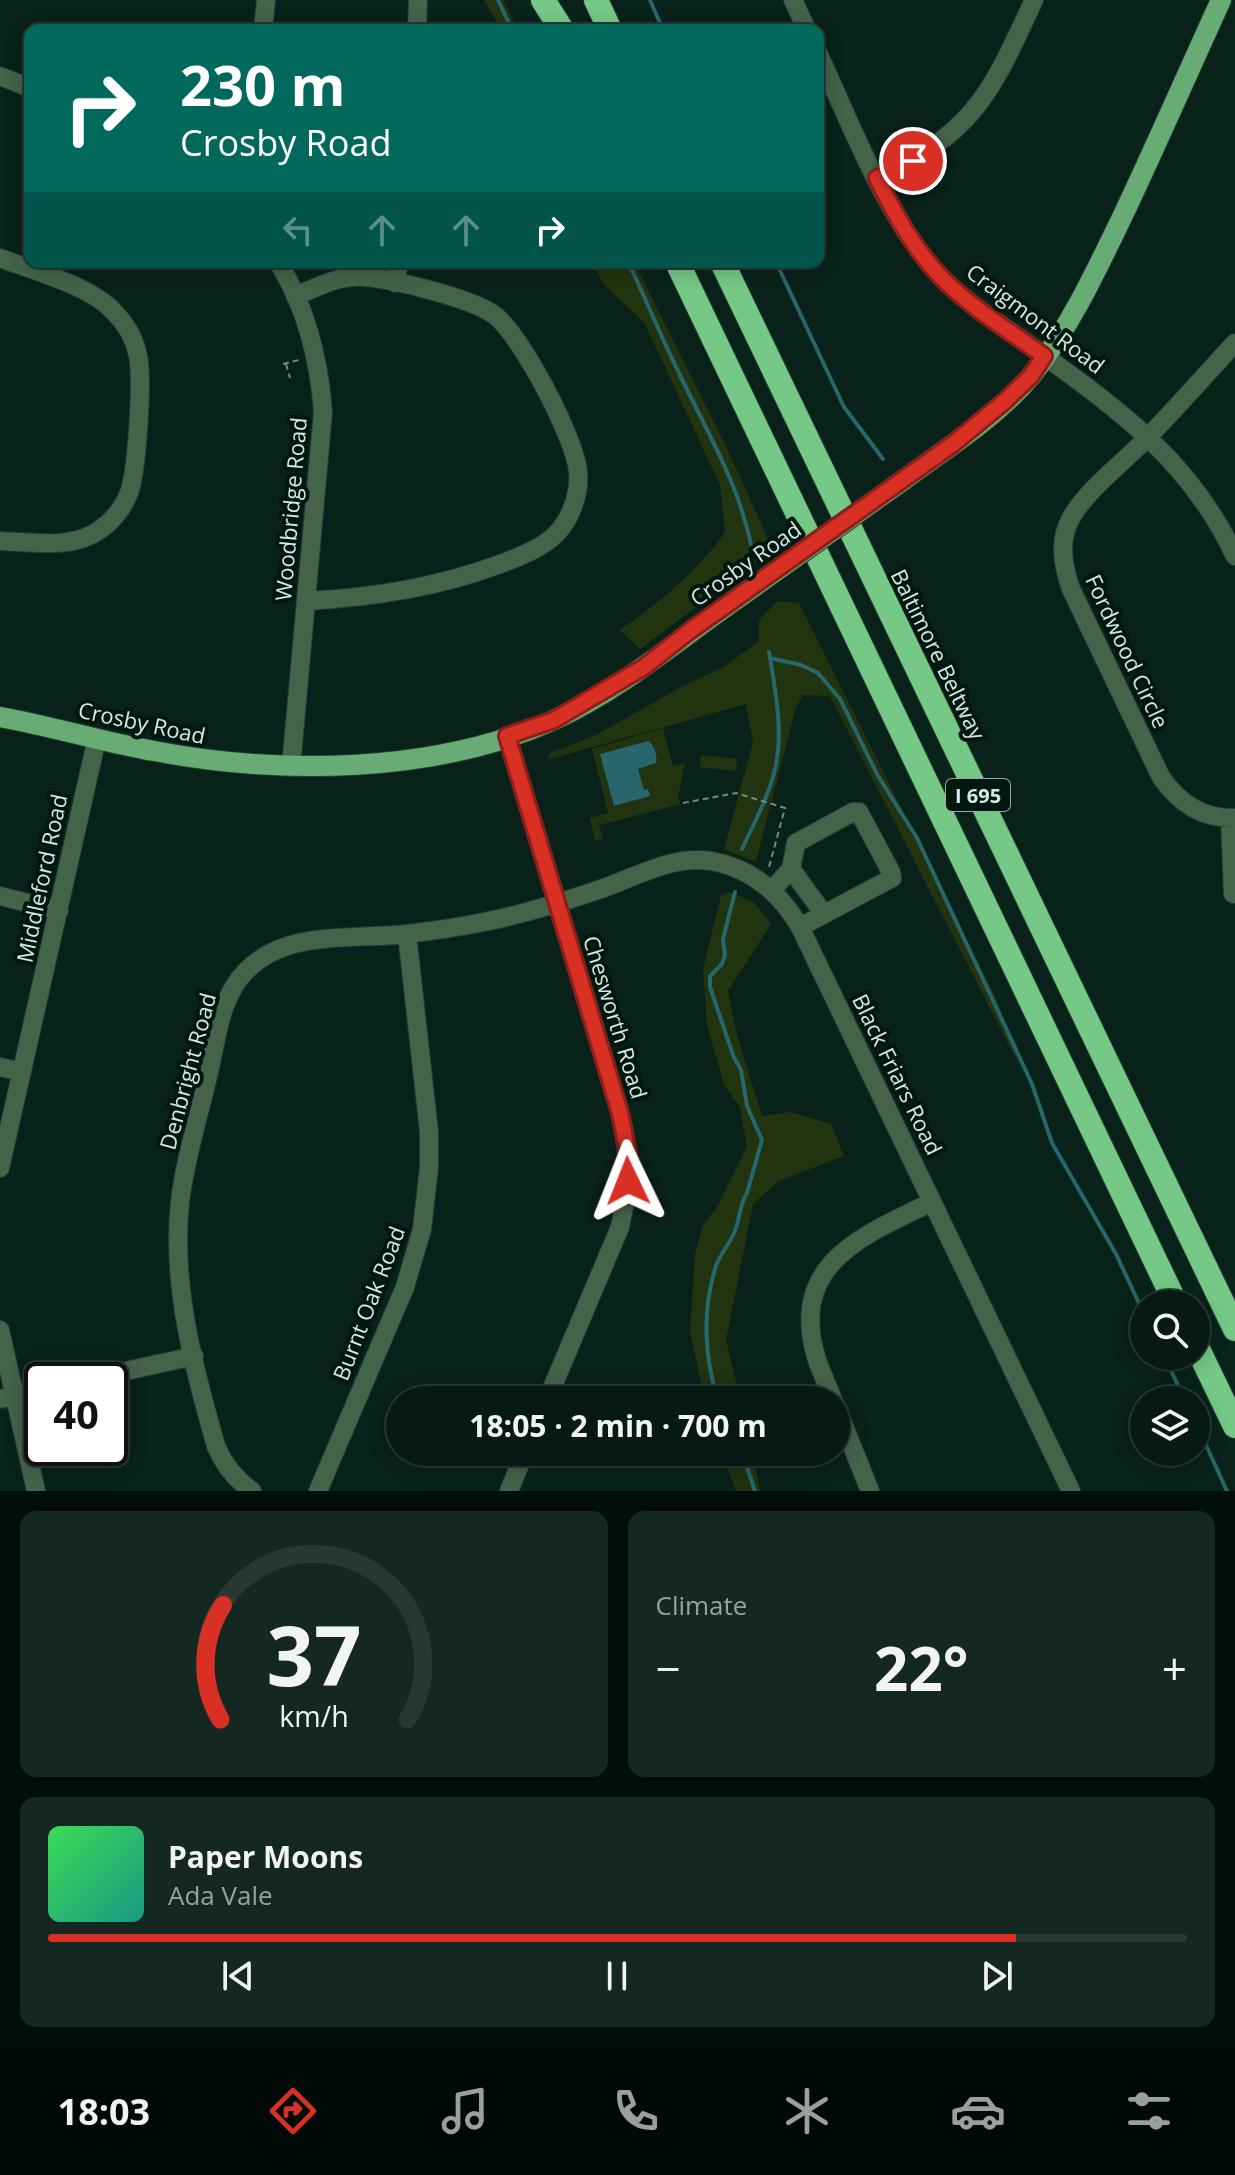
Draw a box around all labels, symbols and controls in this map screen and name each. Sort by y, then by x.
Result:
text: 230 m [180,46,346,122]
icon: right [48,56,152,160]
text: Crosby Road [180,118,392,167]
pin [879,127,947,195]
icon: arrive [891,139,935,183]
icon: left [276,208,320,252]
icon: ahead [360,208,404,252]
icon: ahead [444,208,488,252]
icon: right [528,208,572,252]
street label: Craigmont Road [961,256,1111,380]
street label: Woodbridge Road [267,416,313,602]
street label: Crosby Road [683,514,807,612]
street label: Baltimore Beltway [885,564,994,745]
street label: Fordwood Circle [1079,569,1177,733]
street label: Crosby Road [76,694,208,750]
road number: I 695 [946,779,1010,811]
street label: Middleford Road [9,791,73,965]
street label: Chesworth Road [577,932,655,1102]
street label: Black Friars Road [846,988,950,1160]
street label: Denbright Road [152,989,222,1153]
position arrow [586,1139,670,1223]
street label: Burnt Oak Road [325,1222,411,1384]
map controls [1130,1290,1210,1466]
button: search [1130,1290,1210,1370]
speed limit sign: 40 [24,1362,128,1466]
button: layers [1130,1386,1210,1466]
text: 18:05 · 2 min · 700 m [469,1405,767,1446]
text: Climate [656,1587,747,1623]
text: 37 [266,1597,361,1710]
text: 22° [874,1627,968,1709]
text: − [656,1638,681,1698]
text: + [1162,1638,1187,1698]
text: km/h [279,1696,348,1735]
text: Paper Moons [168,1836,363,1877]
text: Ada Vale [168,1877,273,1913]
icon: previous [216,1954,260,1998]
icon: pause [595,1954,639,1998]
icon: next [975,1954,1019,1998]
icon: directions [265,2083,321,2139]
icon: music [437,2083,493,2139]
icon: phone [608,2083,664,2139]
icon: climate [779,2083,835,2139]
icon: car [950,2083,1006,2139]
icon: filters [1121,2083,1177,2139]
text: 18:03 [58,2087,150,2136]

